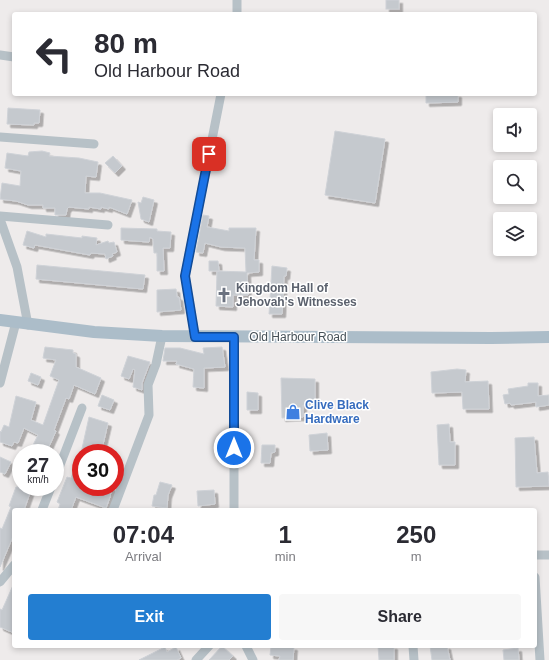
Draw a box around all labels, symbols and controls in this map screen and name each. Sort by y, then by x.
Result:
icon: left [28,28,80,80]
text: 80 m [94,28,158,59]
text: Old Harbour Road [94,61,240,81]
map controls [493,108,537,256]
button: sound [493,108,537,152]
pin [192,137,226,171]
icon: arrive [198,143,220,165]
button: search [493,160,537,204]
button: layers [493,212,537,256]
place label: Kingdom Hall of Jehovah's Witnesses [236,281,357,309]
church icon: Kingdom Hall of Jehovah's Witnesses [215,286,233,304]
street label: Old Harbour Road [249,330,347,344]
place label: Clive Black Hardware [305,398,369,426]
shop icon: Clive Black Hardware [284,403,302,421]
position arrow [213,427,255,469]
speed limit sign: 30 [72,444,124,496]
text: 27 [27,454,49,476]
text: km/h [27,474,49,485]
text: 07:04 [113,521,174,548]
text: 1 [278,521,292,548]
text: 250 [396,521,436,548]
text: Arrival [125,549,162,564]
text: min [275,549,296,564]
text: m [411,549,422,564]
button: Exit [28,594,271,640]
button: Share [279,594,521,640]

